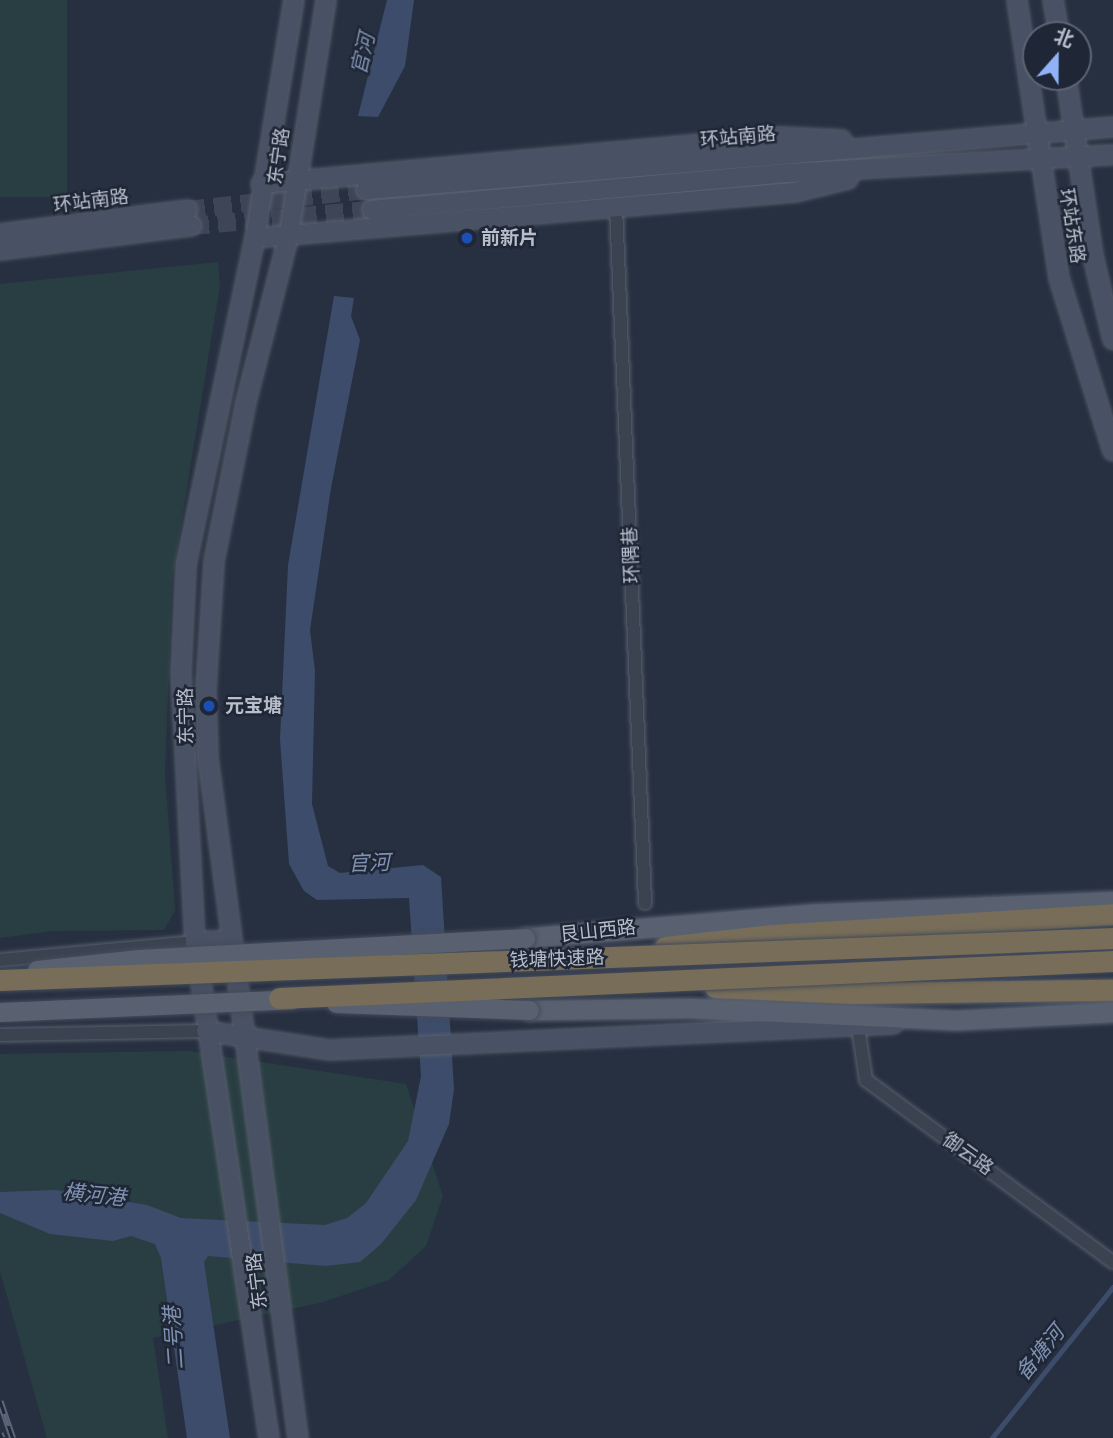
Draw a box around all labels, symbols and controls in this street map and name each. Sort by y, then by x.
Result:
north arrow [1022,21,1092,91]
text: 北 [1050,22,1078,54]
water label: 官河 [346,31,380,77]
street label: 环站南路 [699,122,777,152]
street label: 东宁路 [264,126,294,186]
street label: 环站南路 [52,185,130,217]
street label: 环站东路 [1055,187,1089,265]
place label: 前新片 [481,227,538,249]
marker: 前新片 [459,230,475,246]
street label: 环隅巷 [619,526,643,584]
street label: 东宁路 [174,687,198,745]
place label: 元宝塘 [225,695,282,717]
marker: 元宝塘 [199,696,219,716]
water label: 官河 [348,850,390,876]
street label: 艮山西路 [559,916,637,946]
street label: 钱塘快速路 [509,946,605,972]
street label: 御云路 [938,1128,998,1180]
water label: 横河港 [61,1179,127,1211]
street label: 东宁路 [242,1251,272,1311]
water label: 二号港 [159,1306,189,1370]
water label: 备塘河 [1010,1321,1070,1385]

